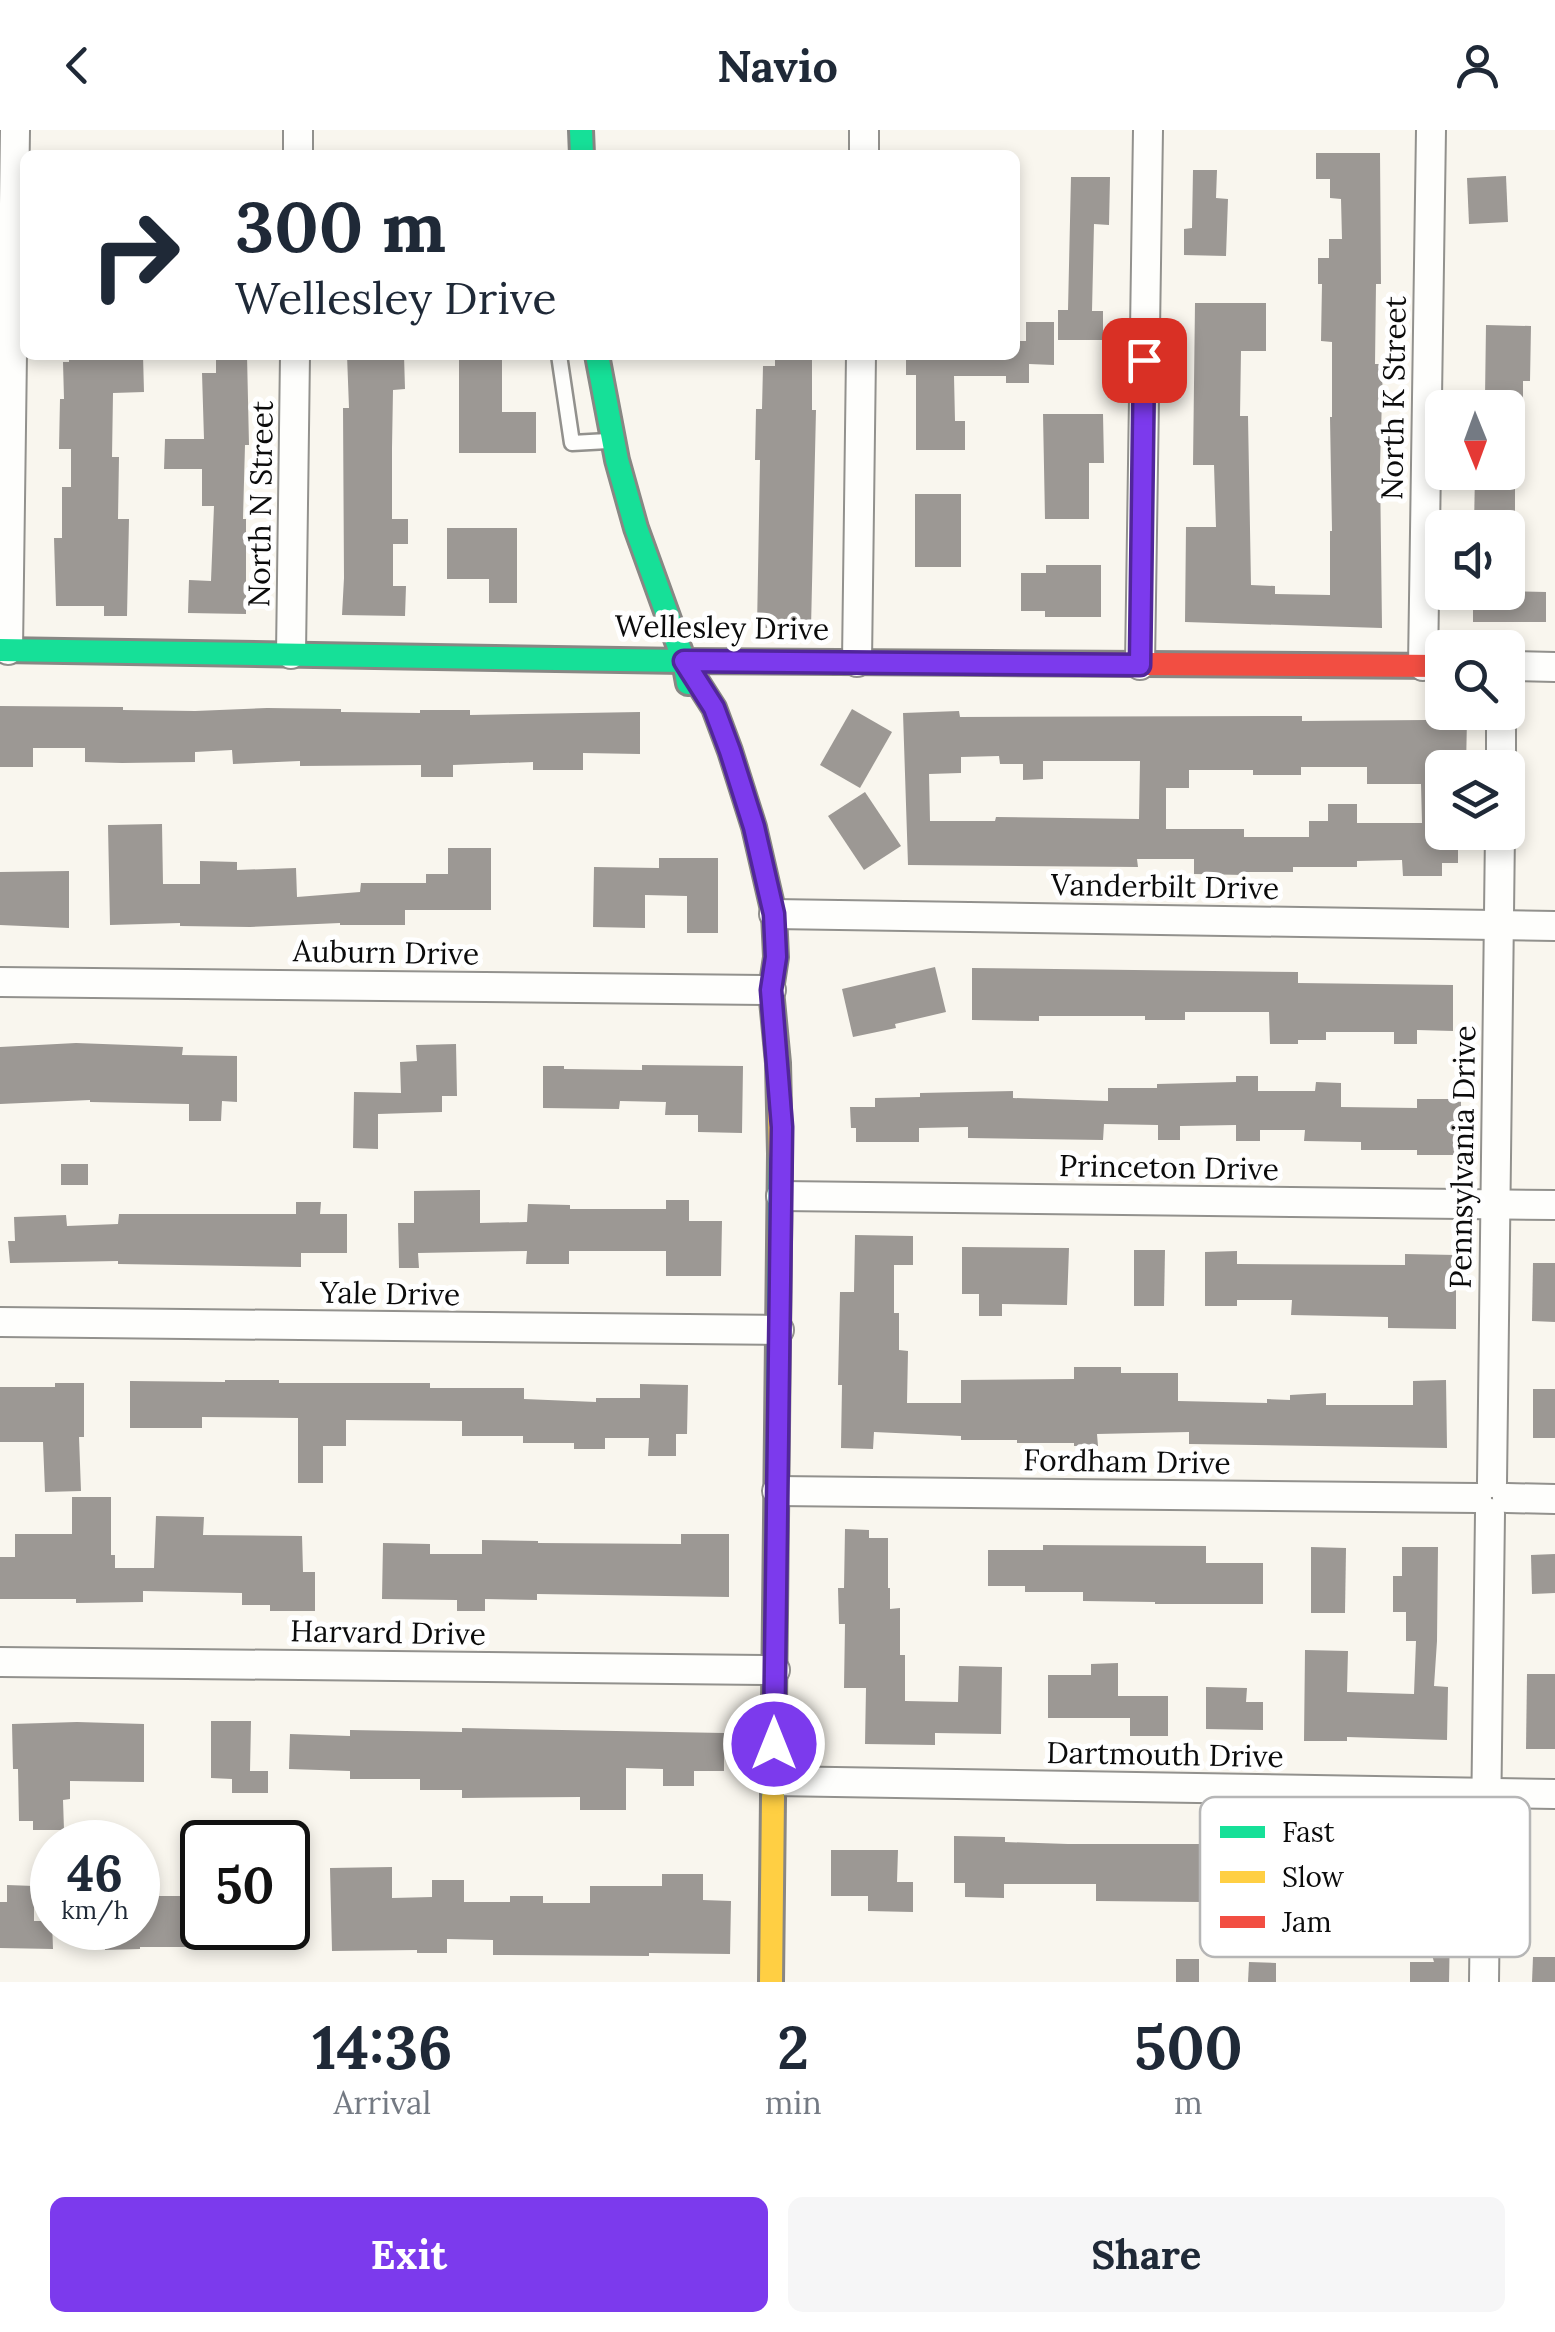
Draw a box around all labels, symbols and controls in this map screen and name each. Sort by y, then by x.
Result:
text: Navio [717,37,838,94]
icon: back [50,38,105,93]
icon: person [1450,38,1505,93]
text: 300 m [235,182,446,271]
icon: right [70,190,200,320]
text: Wellesley Drive [235,269,557,326]
street label: North K Street [1372,295,1414,500]
pin [1102,318,1187,403]
icon: arrive [1117,333,1172,388]
north arrow [1425,390,1525,490]
map controls [1425,390,1525,850]
street label: North N Street [239,400,281,608]
button: sound [1425,510,1525,610]
street label: Wellesley Drive [614,606,830,649]
button: search [1425,630,1525,730]
button: layers [1425,750,1525,850]
street label: Vanderbilt Drive [1050,865,1279,907]
street label: Auburn Drive [292,931,479,973]
street label: Pennsylvania Drive [1441,1025,1484,1289]
street label: Princeton Drive [1059,1146,1279,1188]
street label: Yale Drive [319,1273,461,1313]
street label: Fordham Drive [1023,1440,1231,1482]
street label: Harvard Drive [290,1611,486,1653]
position arrow [722,1692,826,1796]
street label: Dartmouth Drive [1046,1733,1284,1775]
legend [1200,1797,1530,1957]
text: Fast [1282,1814,1335,1850]
speed limit sign: 50 [180,1820,310,1950]
text: 46 [67,1841,123,1905]
text: Slow [1282,1859,1345,1895]
text: km/h [61,1894,129,1926]
text: Jam [1281,1904,1332,1940]
text: 14:36 [312,2009,453,2085]
text: 2 [777,2009,809,2085]
text: 500 [1134,2009,1243,2085]
text: Arrival [333,2082,431,2123]
text: min [765,2082,822,2123]
text: m [1174,2082,1203,2123]
button: Exit [50,2197,768,2312]
button: Share [788,2197,1505,2312]

